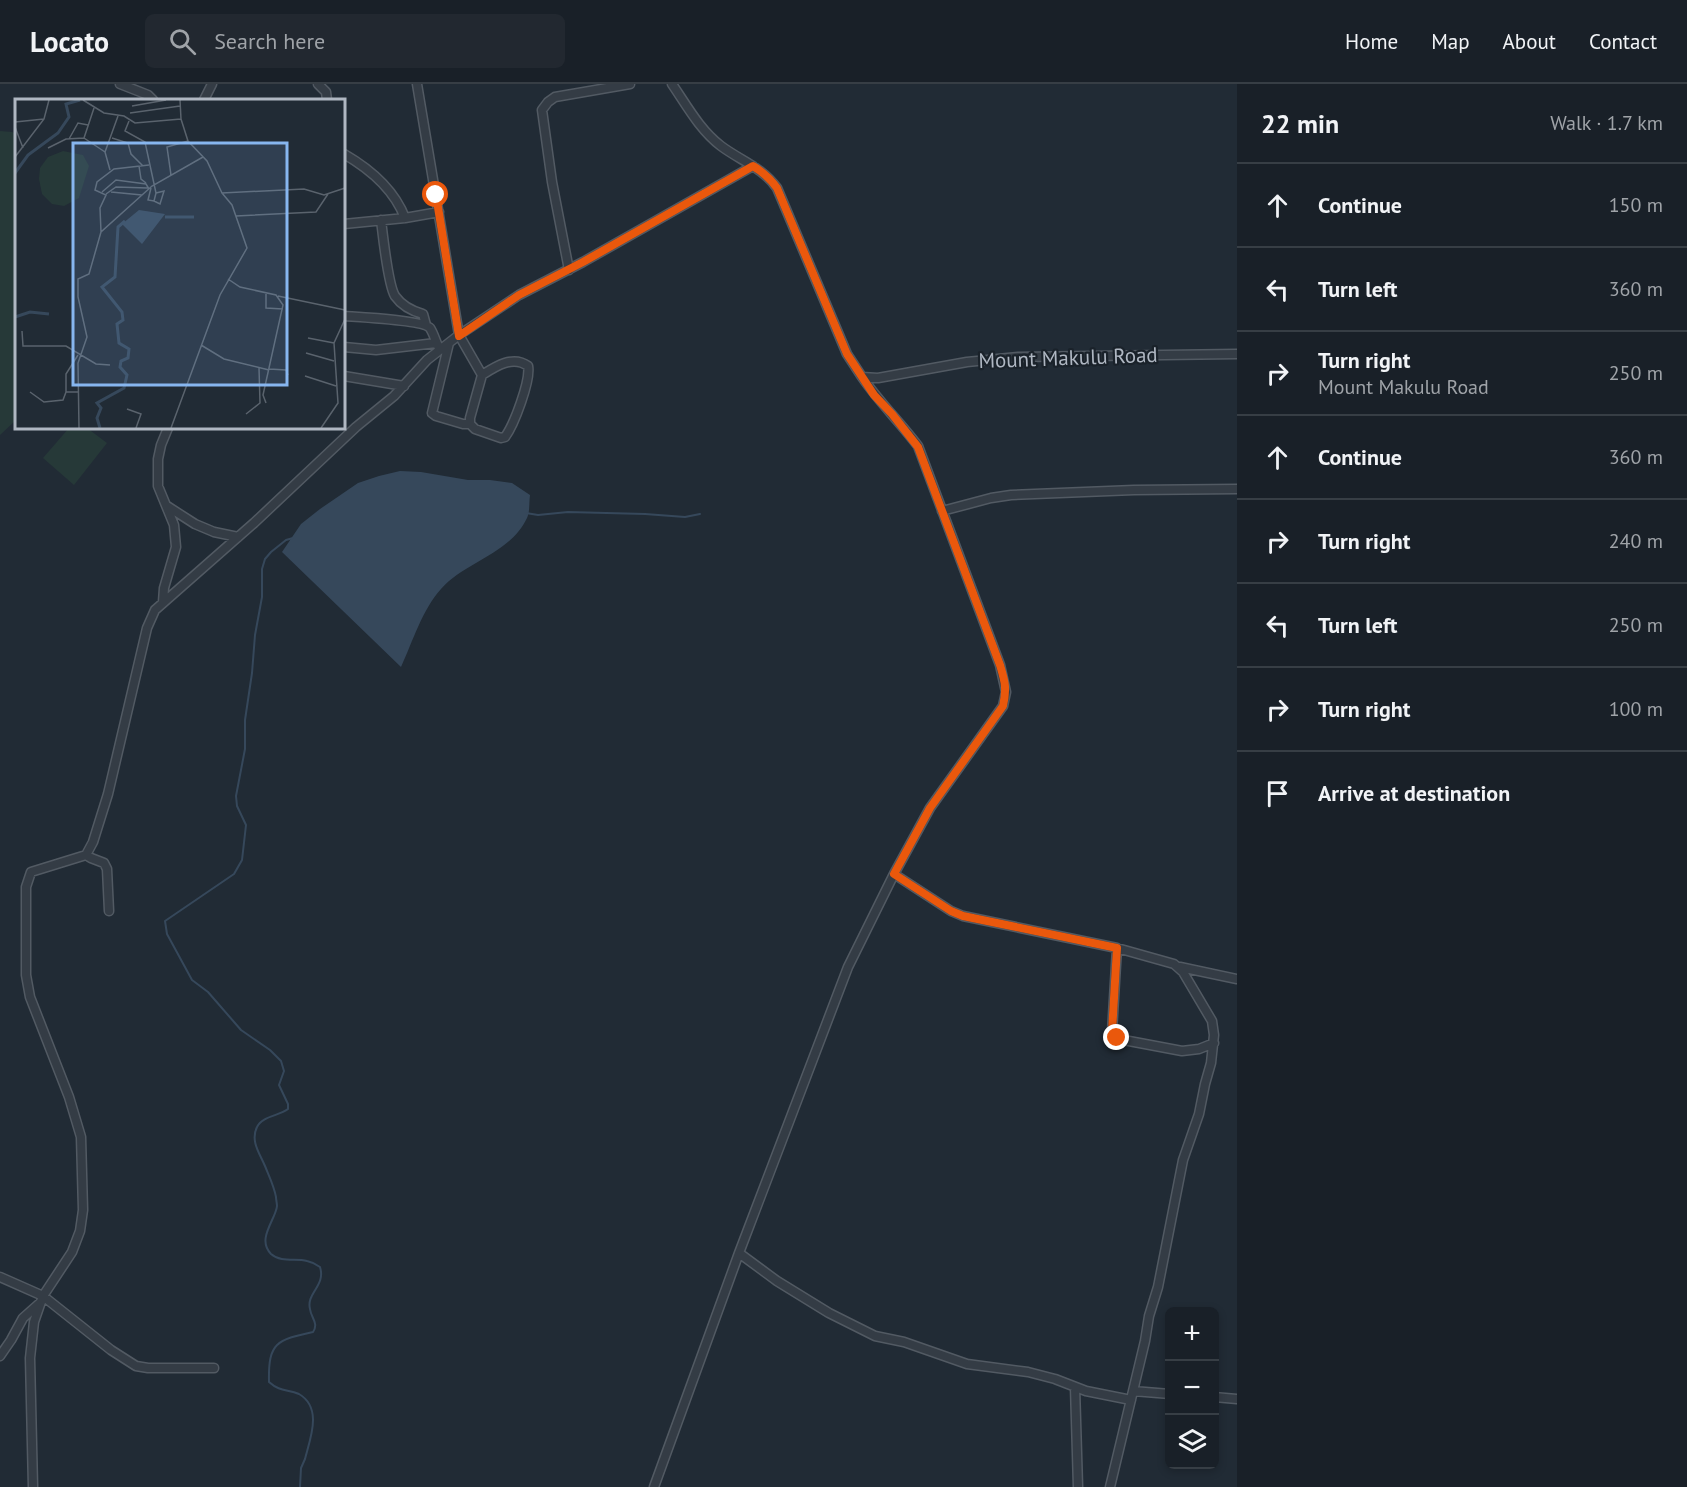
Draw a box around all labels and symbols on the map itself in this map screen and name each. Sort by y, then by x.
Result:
inset map [15,99,345,429]
route start [422,181,448,207]
street label: Mount Makulu Road [978,341,1158,374]
route end [1103,1024,1129,1050]

